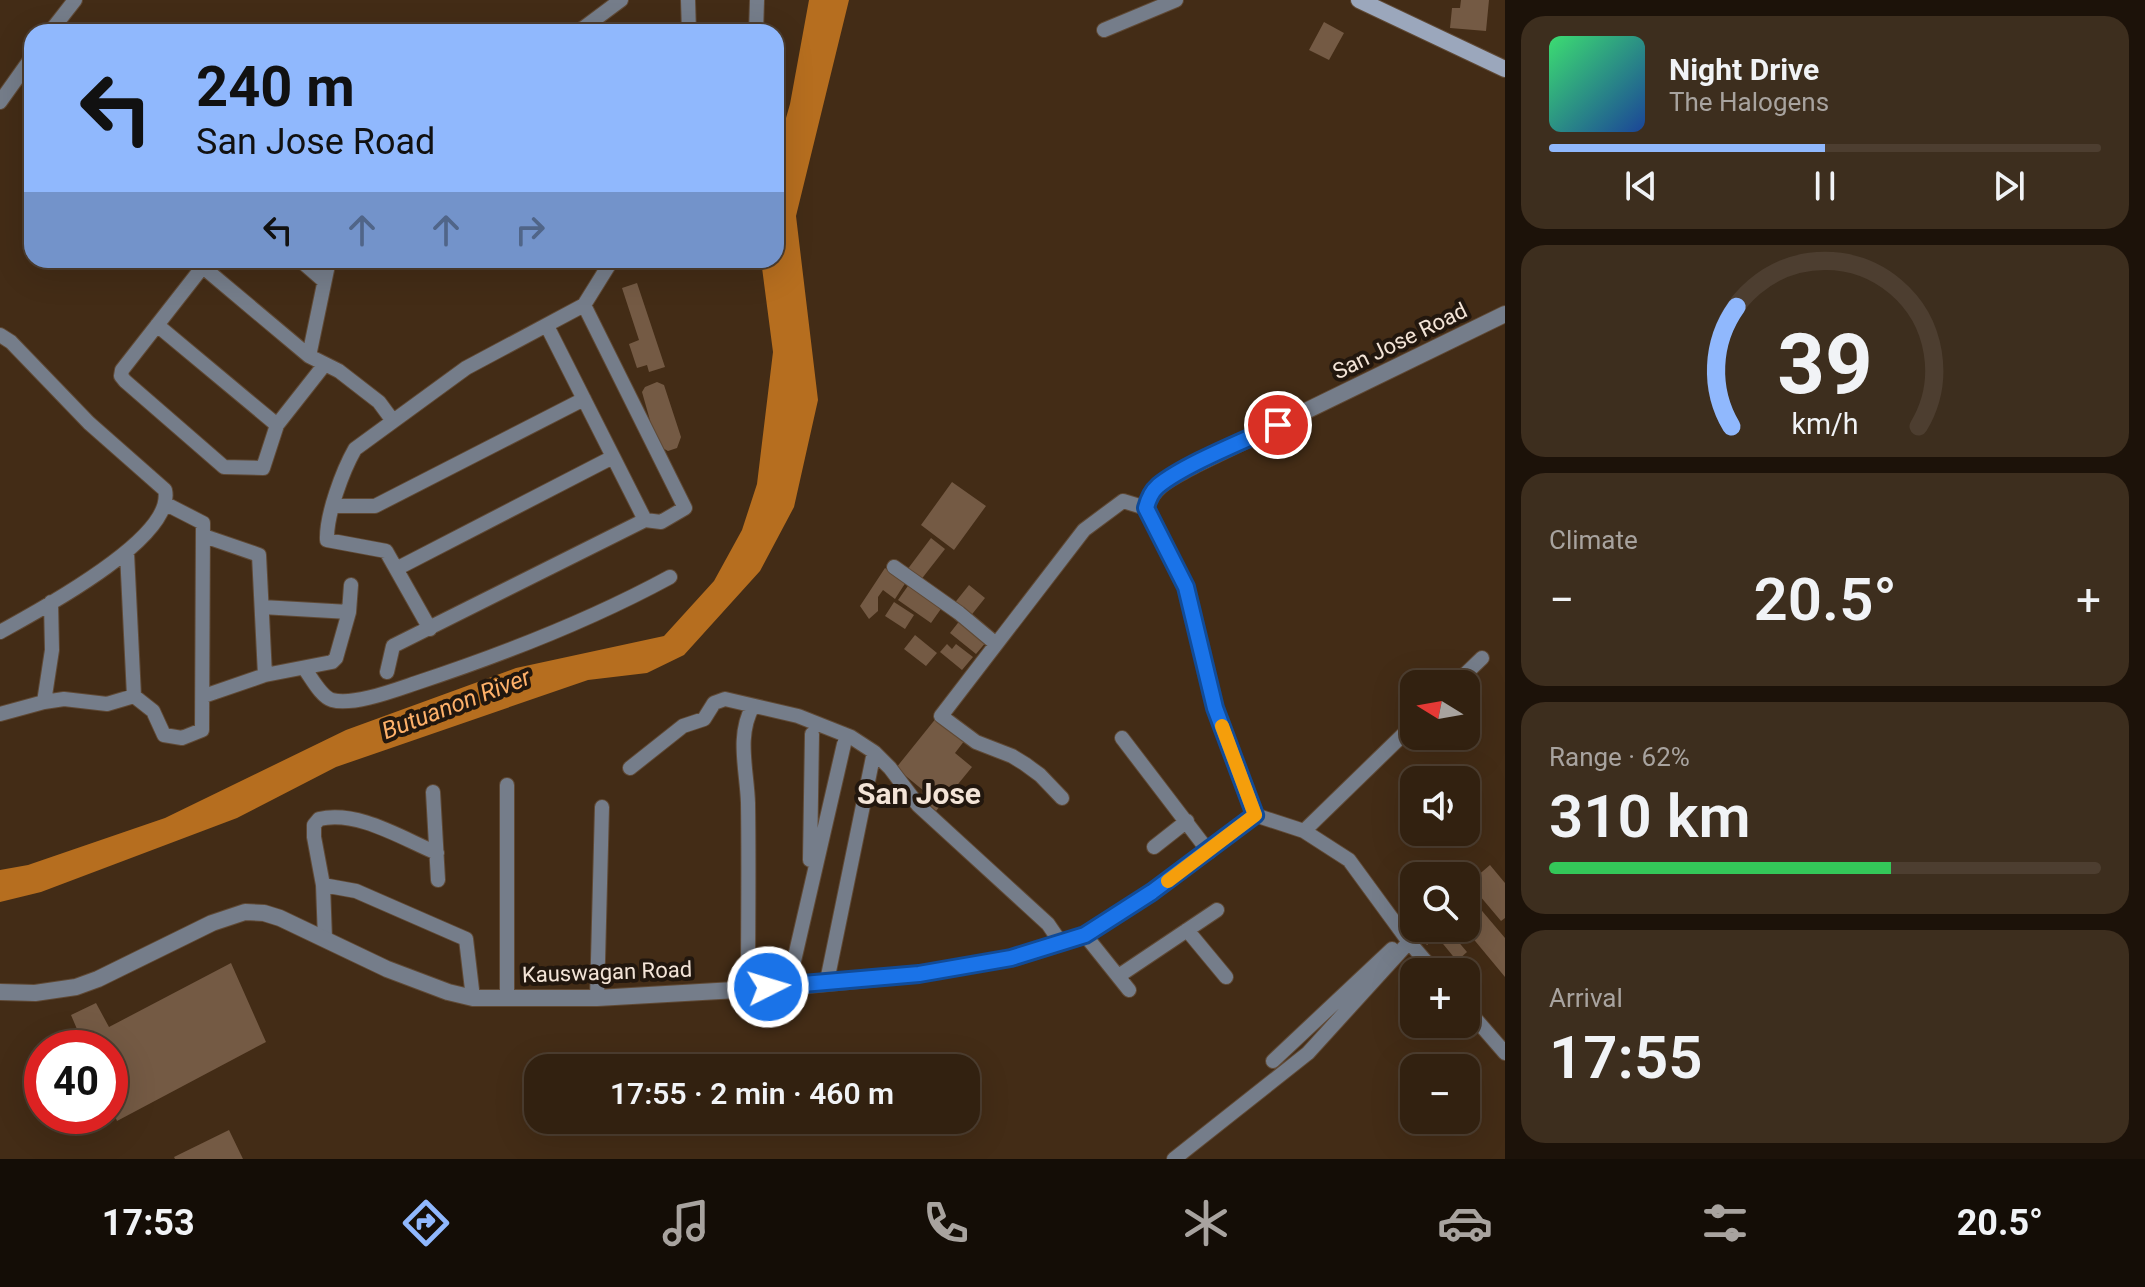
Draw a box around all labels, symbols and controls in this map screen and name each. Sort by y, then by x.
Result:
text: Night Drive [1669,52,1819,87]
text: 240 m [196,54,355,120]
icon: left [64,56,168,160]
text: The Halogens [1669,87,1829,117]
text: San Jose Road [196,121,435,163]
icon: previous [1619,164,1663,208]
icon: pause [1803,164,1847,208]
icon: next [1987,164,2031,208]
icon: left [256,208,300,252]
icon: ahead [340,208,384,252]
icon: ahead [424,208,468,252]
icon: right [508,208,552,252]
street label: San Jose Road [1329,298,1471,384]
text: 39 [1777,315,1873,412]
pin [1244,391,1312,459]
icon: arrive [1256,403,1300,447]
text: km/h [1791,407,1859,441]
text: Climate [1549,525,1638,555]
text: 20.5° [1754,564,1897,635]
text: − [1549,574,1574,626]
text: + [2076,574,2101,626]
water label: Butuanon River [378,662,535,745]
north arrow [1400,670,1480,750]
map controls [1400,670,1480,1134]
text: Range · 62% [1549,742,1690,772]
button: sound [1400,766,1480,846]
district label: San Jose [857,776,981,811]
text: 310 km [1549,781,1751,852]
button: search [1400,862,1480,942]
position arrow [726,945,810,1029]
street label: Kauswagan Road [522,957,692,987]
button: + [1400,958,1480,1038]
text: Arrival [1549,983,1623,1013]
text: 17:55 [1549,1022,1702,1093]
speed limit sign: 40 [24,1030,128,1134]
button: − [1400,1054,1480,1134]
text: 17:55 · 2 min · 460 m [610,1076,894,1111]
icon: directions [398,1195,454,1251]
icon: music [658,1195,714,1251]
icon: phone [918,1195,974,1251]
icon: climate [1178,1195,1234,1251]
icon: car [1437,1195,1493,1251]
icon: filters [1697,1195,1753,1251]
text: 17:53 [102,1202,195,1244]
text: 20.5° [1957,1202,2043,1244]

